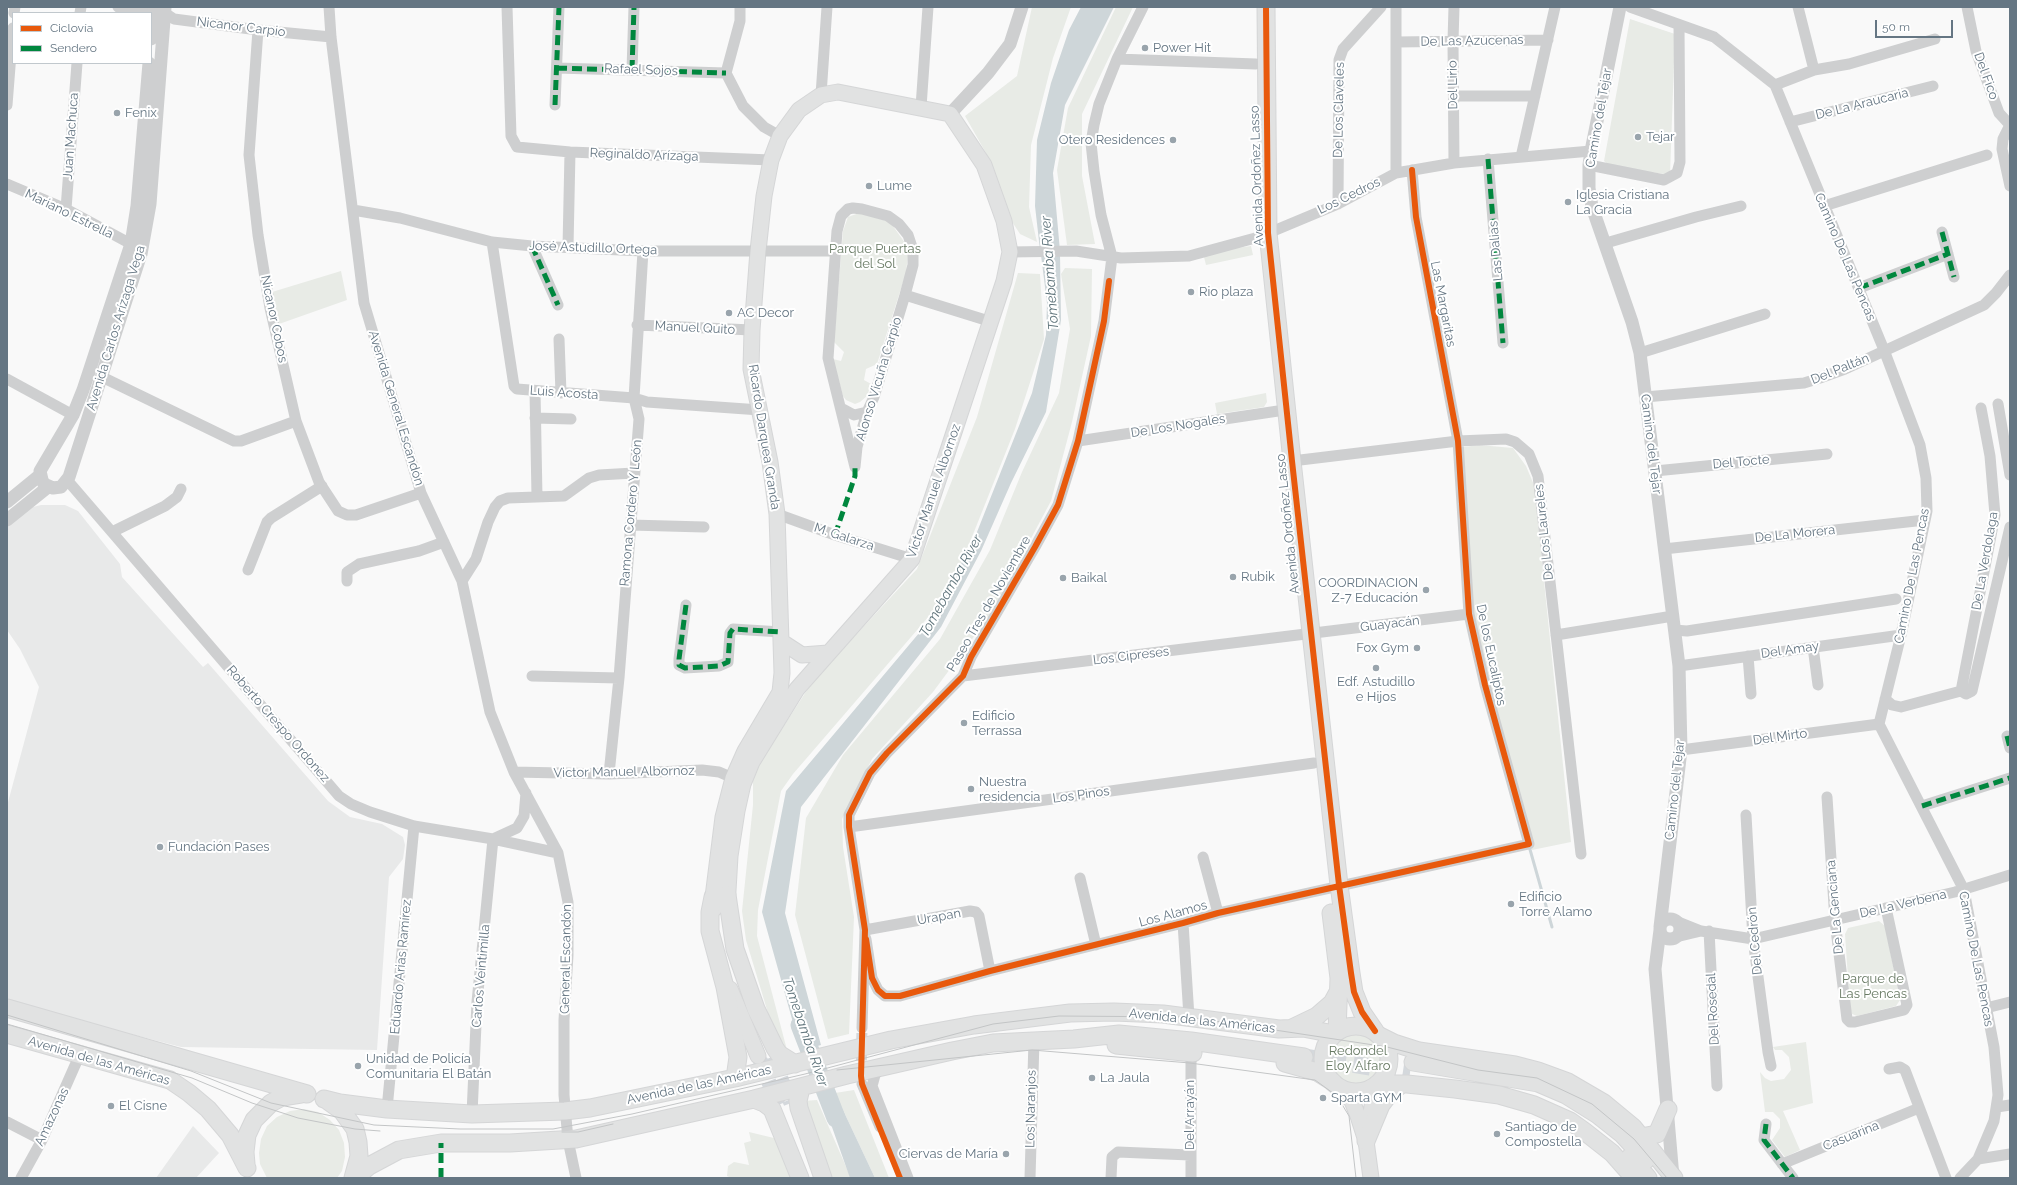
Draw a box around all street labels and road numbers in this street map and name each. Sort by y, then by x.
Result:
street label: Nicanor Carpio [196,14,286,40]
street label: De Las Azucenas [1420,32,1524,50]
street label: Del Fico [1970,50,2002,102]
street label: Del Lirio [1445,60,1461,110]
street label: Rafael Sojos [604,61,678,79]
street label: De Los Claveles [1330,62,1348,158]
street label: Camino del Tejar [1583,67,1615,169]
street label: De La Araucaria [1814,85,1910,123]
street label: Juan Machuca [60,92,82,180]
street label: Avenida Ordoñez Lasso [1247,105,1267,247]
street label: Reginaldo Arízaga [589,145,699,165]
street label: Los Cedros [1315,174,1383,218]
street label: Mariano Estrella [22,186,116,242]
street label: Camino De Las Pencas [1811,191,1879,323]
street label: Las Dalias [1486,220,1506,282]
street label: José Astudillo Ortega [529,238,657,258]
street label: Avenida Carlos Arízaga Vega [83,244,149,412]
street label: Las Margaritas [1427,260,1459,348]
street label: Nicanor Cobos [257,274,291,364]
street label: Alonso Vicuña Carpio [853,315,905,443]
street label: Manuel Quito [654,318,736,338]
street label: Avenida General Escandón [365,328,427,488]
street label: Del Paltán [1809,350,1871,388]
street label: Ricardo Darquea Granda [745,363,783,511]
street label: Luis Acosta [529,383,599,403]
street label: Camino del Tejar [1637,393,1665,495]
street label: De Los Nogales [1130,411,1226,441]
street label: Victor Manuel Albornoz [904,422,964,560]
street label: Ramona Cordero Y León [617,439,645,587]
street label: Del Tocte [1712,452,1770,472]
street label: Avenida Ordoñez Lasso [1273,453,1303,595]
street label: De Los Laureles [1531,483,1557,581]
street label: Camino De Las Pencas [1891,507,1933,645]
street label: De La Verdolaga [1969,511,2001,611]
street label: M. Galarza [812,520,876,554]
street label: De La Morera [1754,522,1836,546]
street label: Paseo Tres de Noviembre [944,533,1034,675]
street label: De los Eucaliptos [1473,603,1509,707]
street label: Guayacán [1359,613,1421,635]
street label: Del Amay [1760,638,1820,662]
street label: Los Cipreses [1092,644,1170,668]
street label: Roberto Crespo Ordonez [223,663,333,785]
street label: Del Mirto [1752,725,1808,749]
street label: Camino del Tejar [1662,739,1688,841]
street label: Victor Manuel Albornoz [553,763,695,781]
street label: Los Pinos [1052,783,1110,807]
street label: De La Genciana [1823,859,1847,955]
street label: De La Verbena [1858,886,1948,922]
street label: Camino De Las Pencas [1955,890,1997,1028]
street label: Los Alamos [1137,897,1209,931]
street label: Eduardo Arias Ramírez [387,899,415,1035]
street label: General Escandón [557,904,575,1014]
street label: Urapan [916,905,962,929]
street label: Del Cedrón [1744,906,1766,976]
street label: Carlos Veintimilla [469,924,493,1028]
street label: Del Rosedal [1703,972,1723,1046]
street label: Avenida de las Américas [1128,1006,1276,1036]
street label: Avenida de las Américas [26,1033,172,1089]
street label: Avenida de las Américas [625,1062,773,1108]
street label: Los Naranjos [1023,1070,1039,1148]
street label: Del Arrayán [1182,1080,1198,1150]
street label: Amazonas [32,1085,72,1149]
street label: Casuarina [1821,1118,1881,1154]

